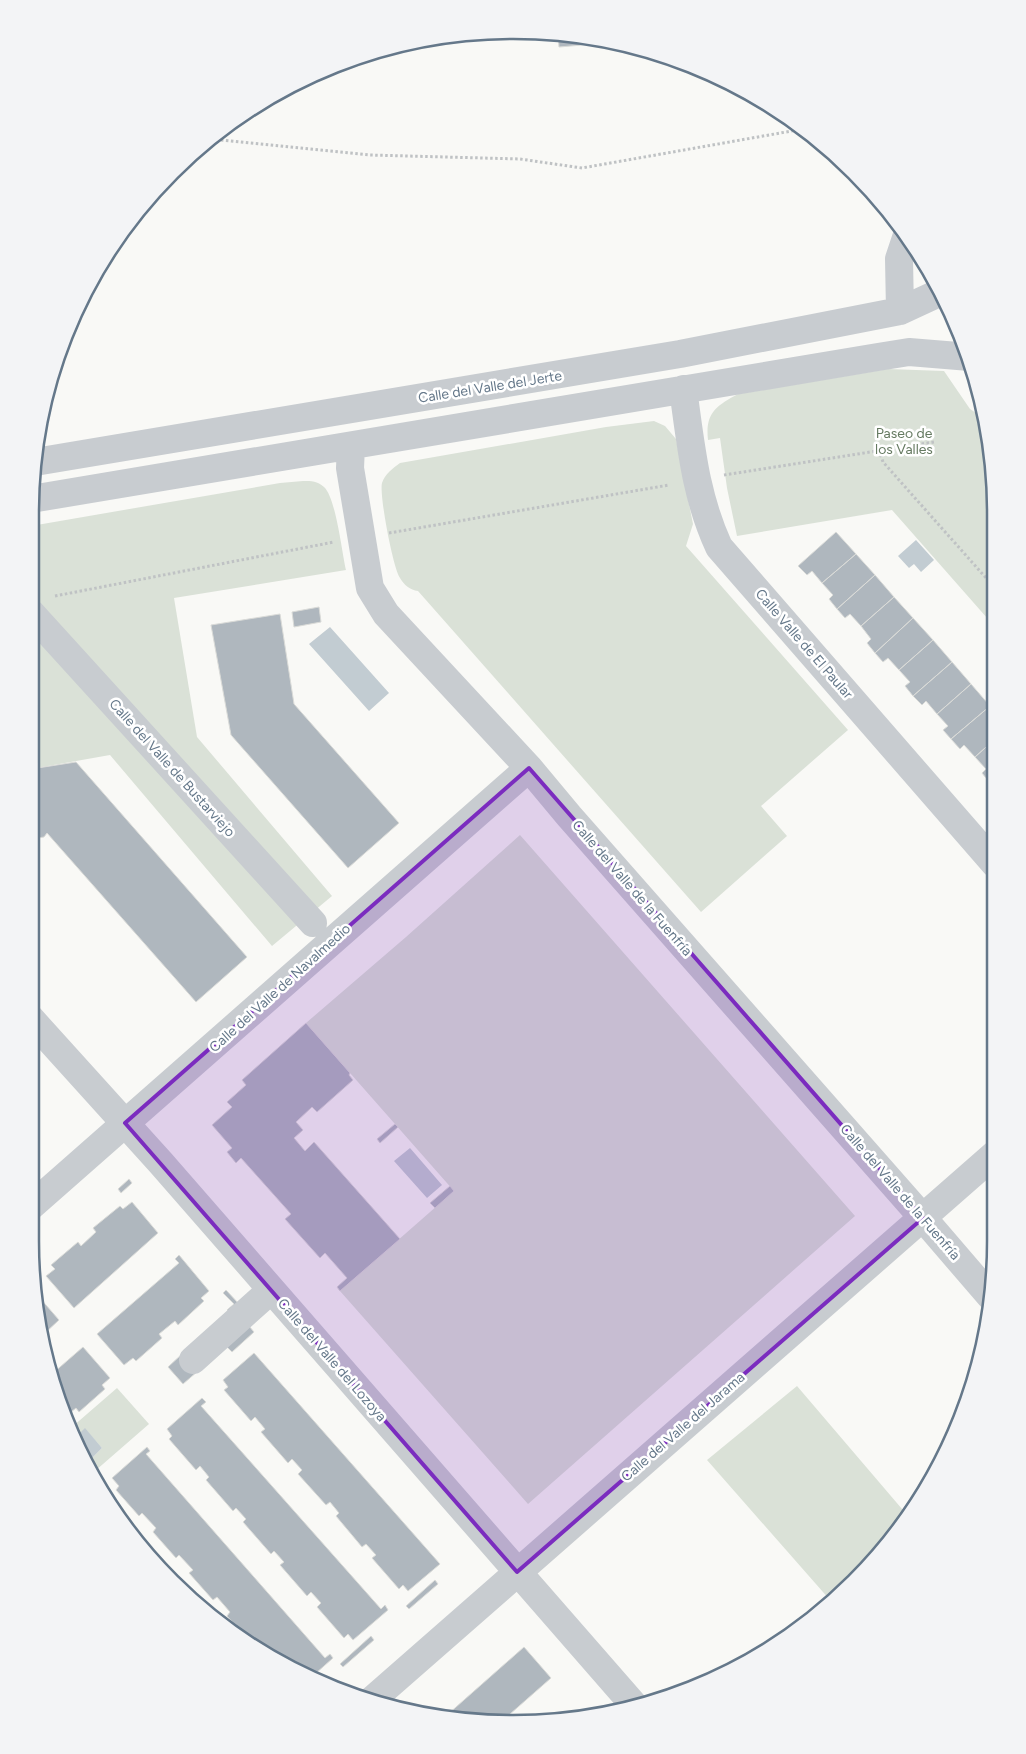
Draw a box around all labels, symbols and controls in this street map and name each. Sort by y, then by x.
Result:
street label: Calle del Valle del Jerte [417,367,563,407]
park label: Paseo de los Valles [875,425,933,458]
street label: Calle Valle de El Paular [752,586,857,703]
street label: Calle del Valle de Bustarviejo [106,695,238,841]
street label: Calle del Valle de la Fuenfría [568,817,696,959]
street label: Calle del Valle de Navalmedio [206,920,354,1056]
street label: Calle del Valle de la Fuenfría [836,1121,964,1263]
street label: Calle del Valle del Lozoya [274,1295,390,1425]
street label: Calle del Valle del Jarama [618,1369,748,1485]

